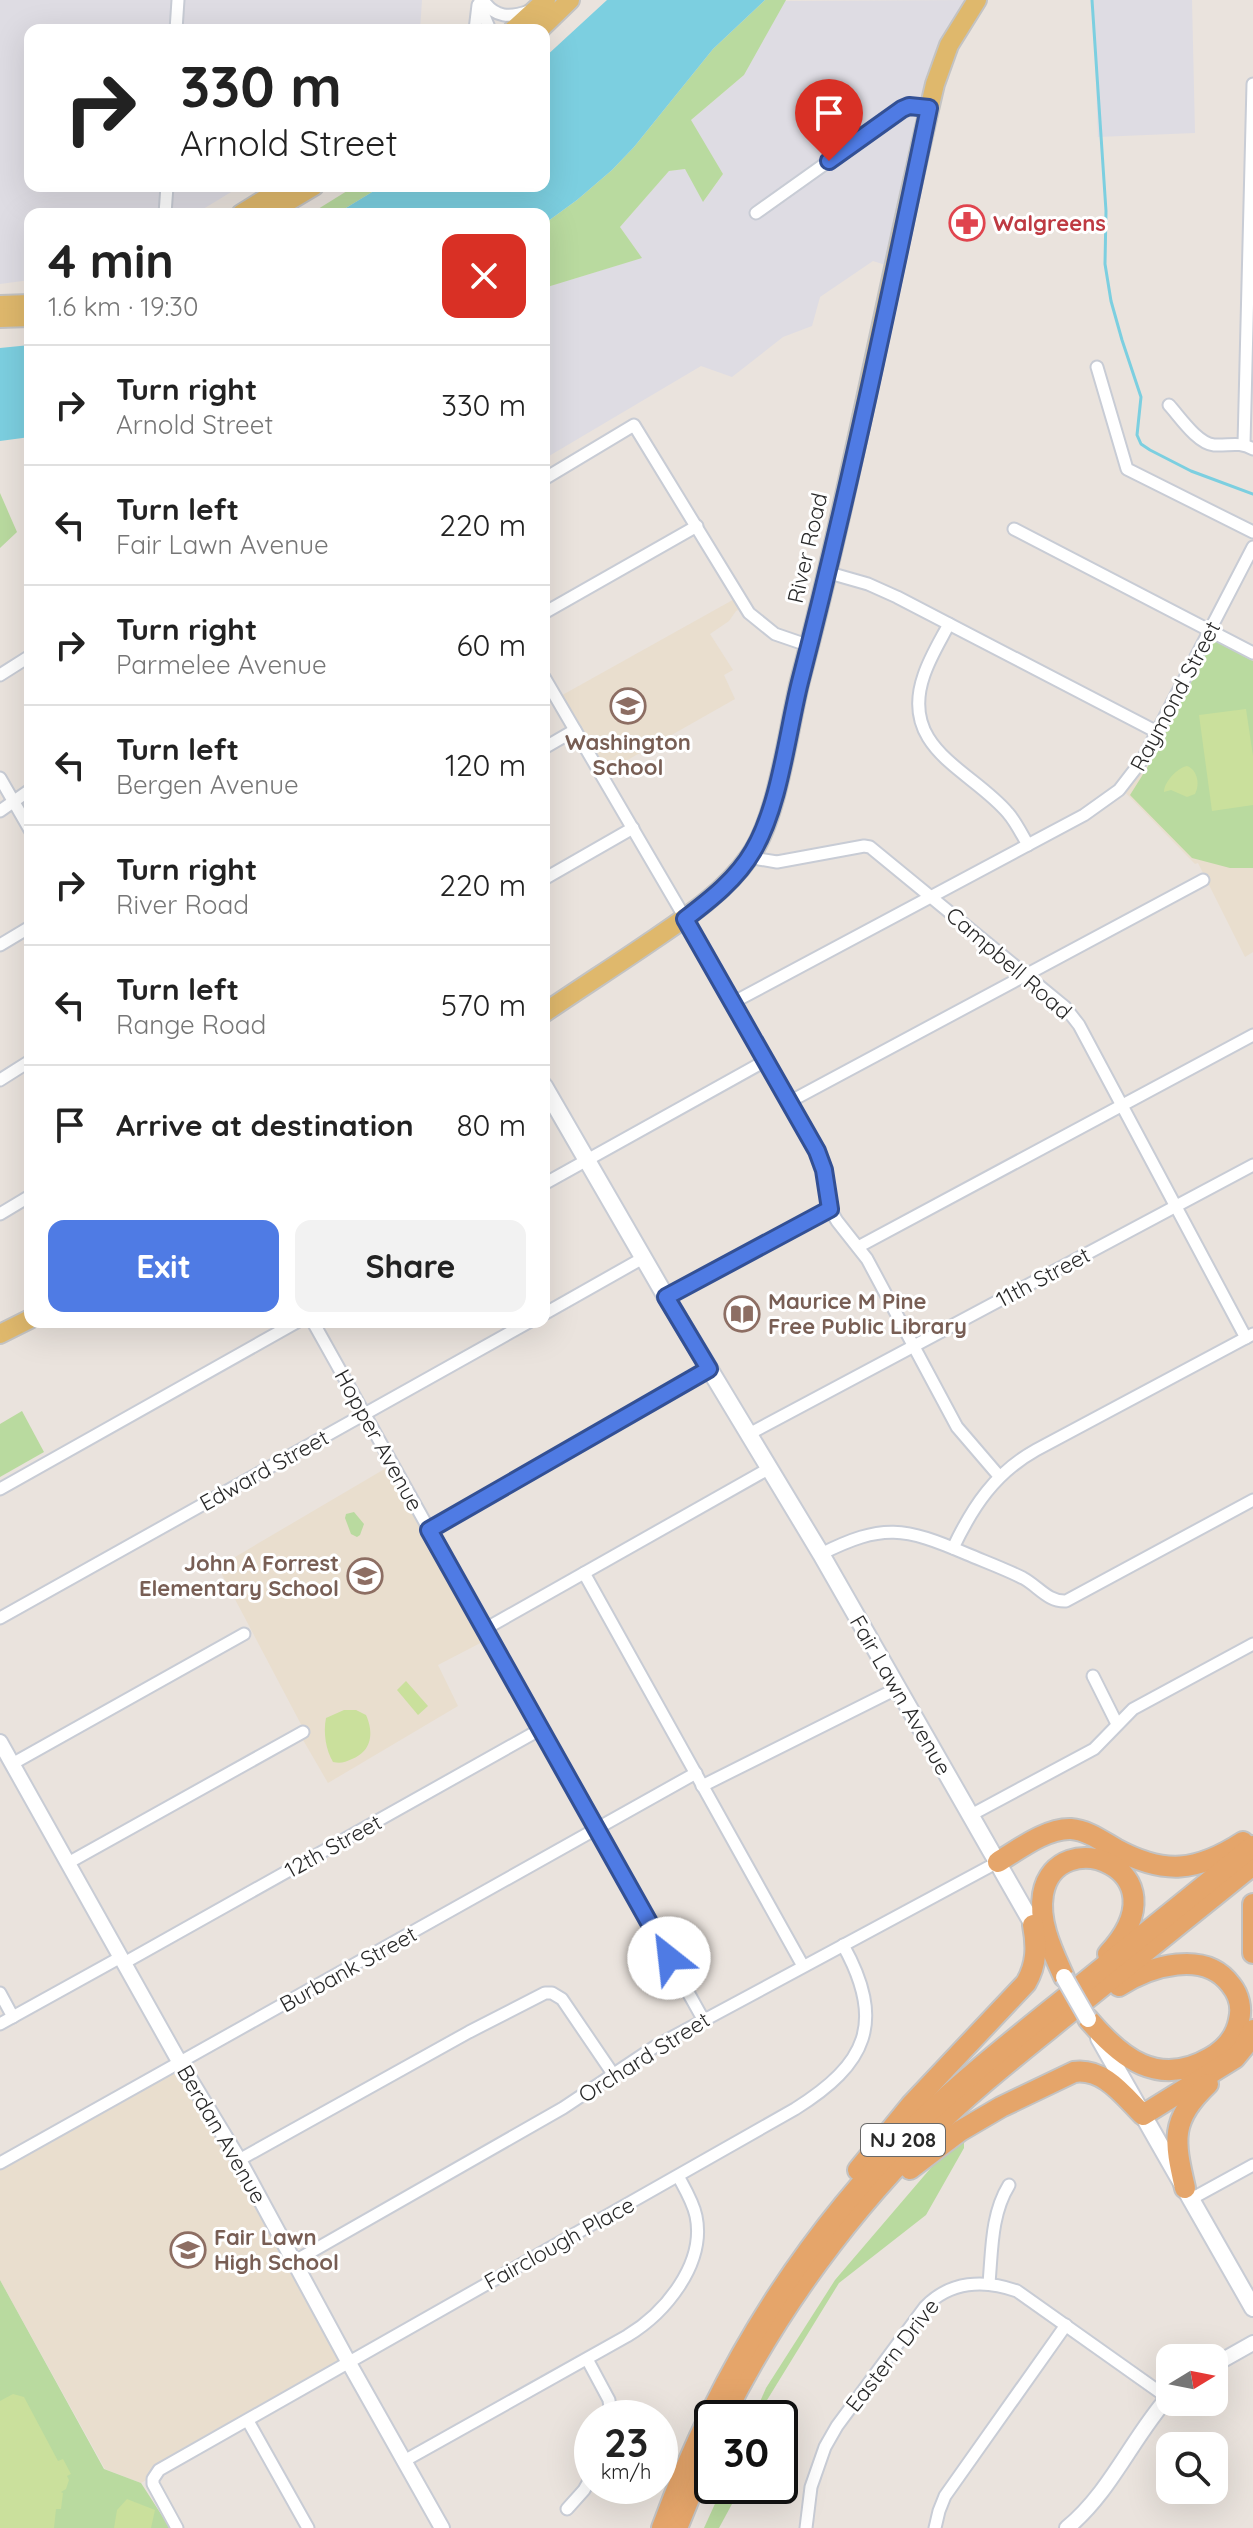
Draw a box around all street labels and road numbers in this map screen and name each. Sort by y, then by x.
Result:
street label: River Road [781,490,833,606]
street label: Raymond Street [1124,616,1226,776]
street label: Campbell Road [940,901,1078,1025]
street label: 11th Street [991,1241,1095,1313]
street label: Hopper Avenue [328,1364,430,1516]
street label: Edward Street [195,1423,333,1517]
street label: Fair Lawn Avenue [844,1610,958,1780]
street label: 12th Street [280,1808,386,1884]
street label: Burbank Street [274,1920,422,2018]
street label: Orchard Street [573,2006,715,2108]
street label: Berdan Avenue [171,2060,273,2208]
road number: NJ 208 [861,2124,945,2156]
street label: Fairclough Place [479,2190,639,2296]
street label: Eastern Drive [839,2293,945,2417]

